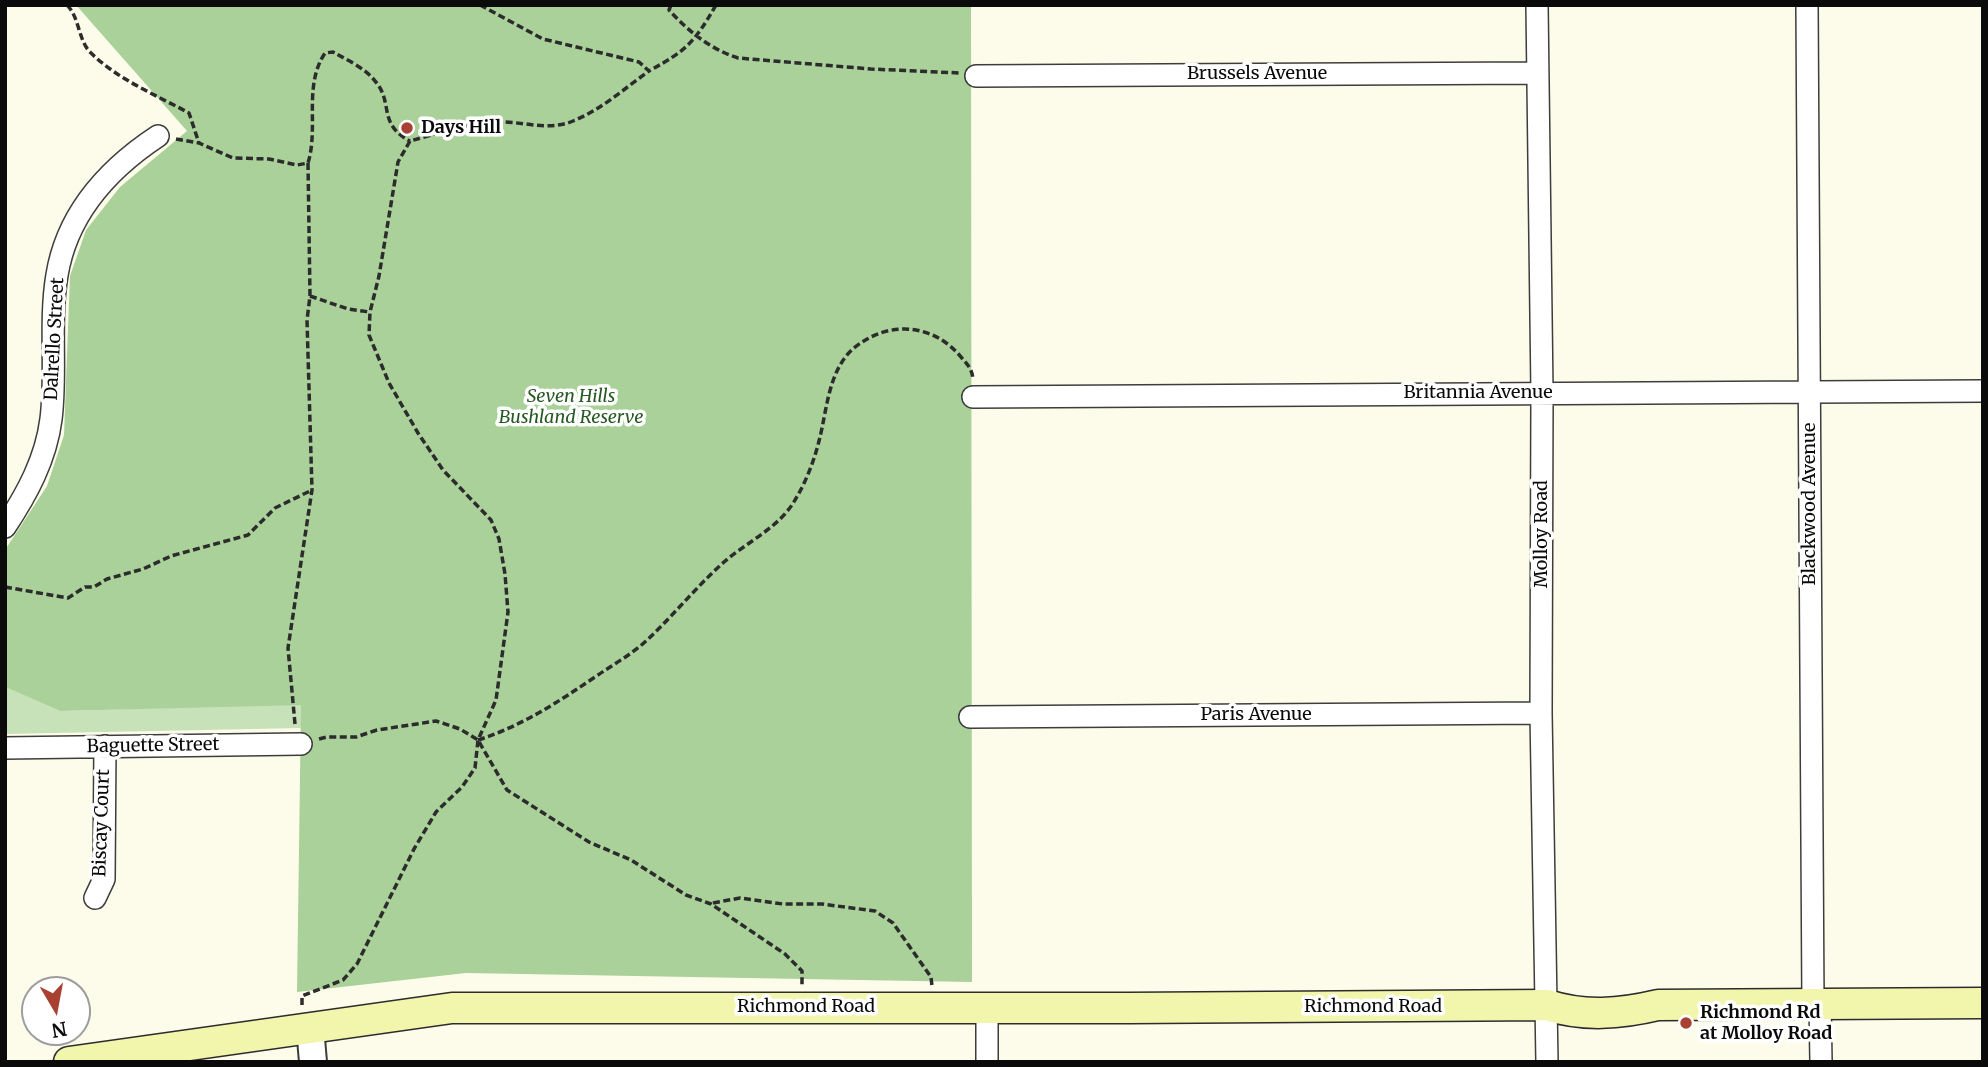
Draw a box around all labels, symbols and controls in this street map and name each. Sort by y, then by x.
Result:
street label: Brussels Avenue [1187,63,1327,85]
place label: Days Hill [421,117,501,139]
marker: Days Hill [399,120,415,136]
street label: Dalrello Street [41,277,69,401]
street label: Britannia Avenue [1403,382,1553,404]
park label: Seven Hills Bushland Reserve [499,386,643,428]
street label: Blackwood Avenue [1799,423,1821,585]
street label: Molloy Road [1531,480,1553,588]
street label: Paris Avenue [1200,704,1312,726]
street label: Baguette Street [86,734,220,758]
street label: Biscay Court [89,769,115,877]
north arrow [21,976,91,1046]
street label: Richmond Road [737,996,875,1018]
street label: Richmond Road [1304,996,1442,1018]
place label: Richmond Rd at Molloy Road [1700,1002,1832,1044]
marker: Richmond Rd at Molloy Road [1678,1015,1694,1031]
text: N [50,1017,69,1043]

